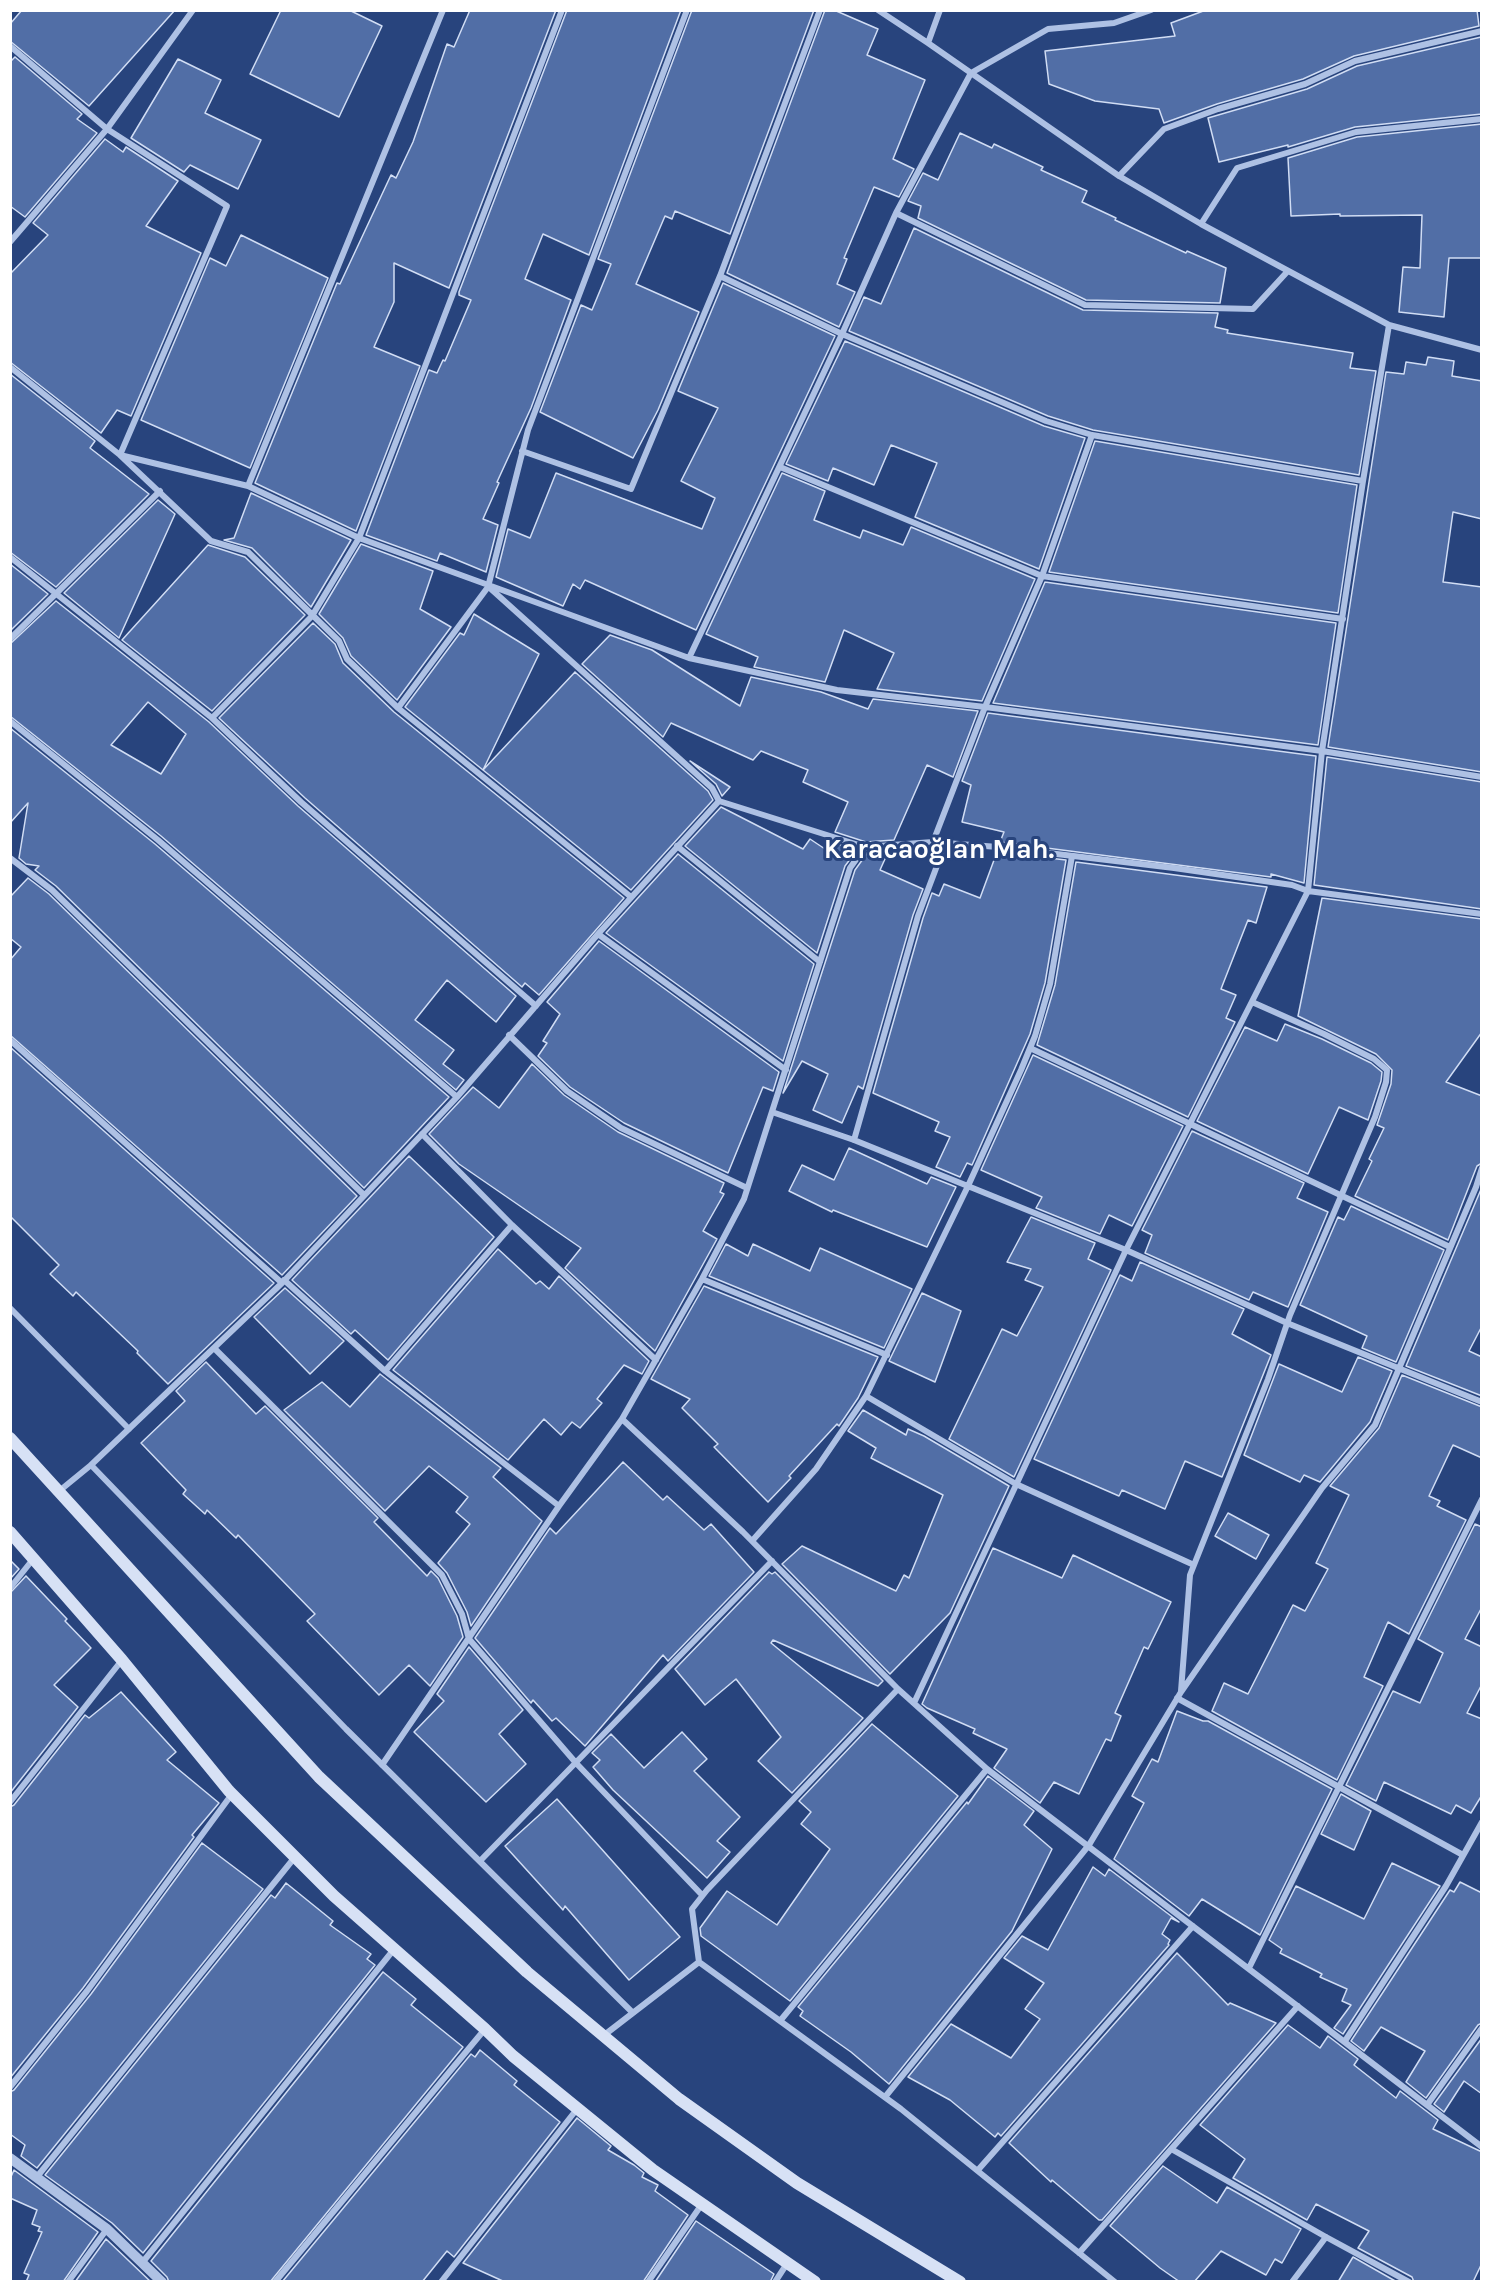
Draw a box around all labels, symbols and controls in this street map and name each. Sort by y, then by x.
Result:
district label: Karacaoğlan Mah. [824,834,1054,866]

